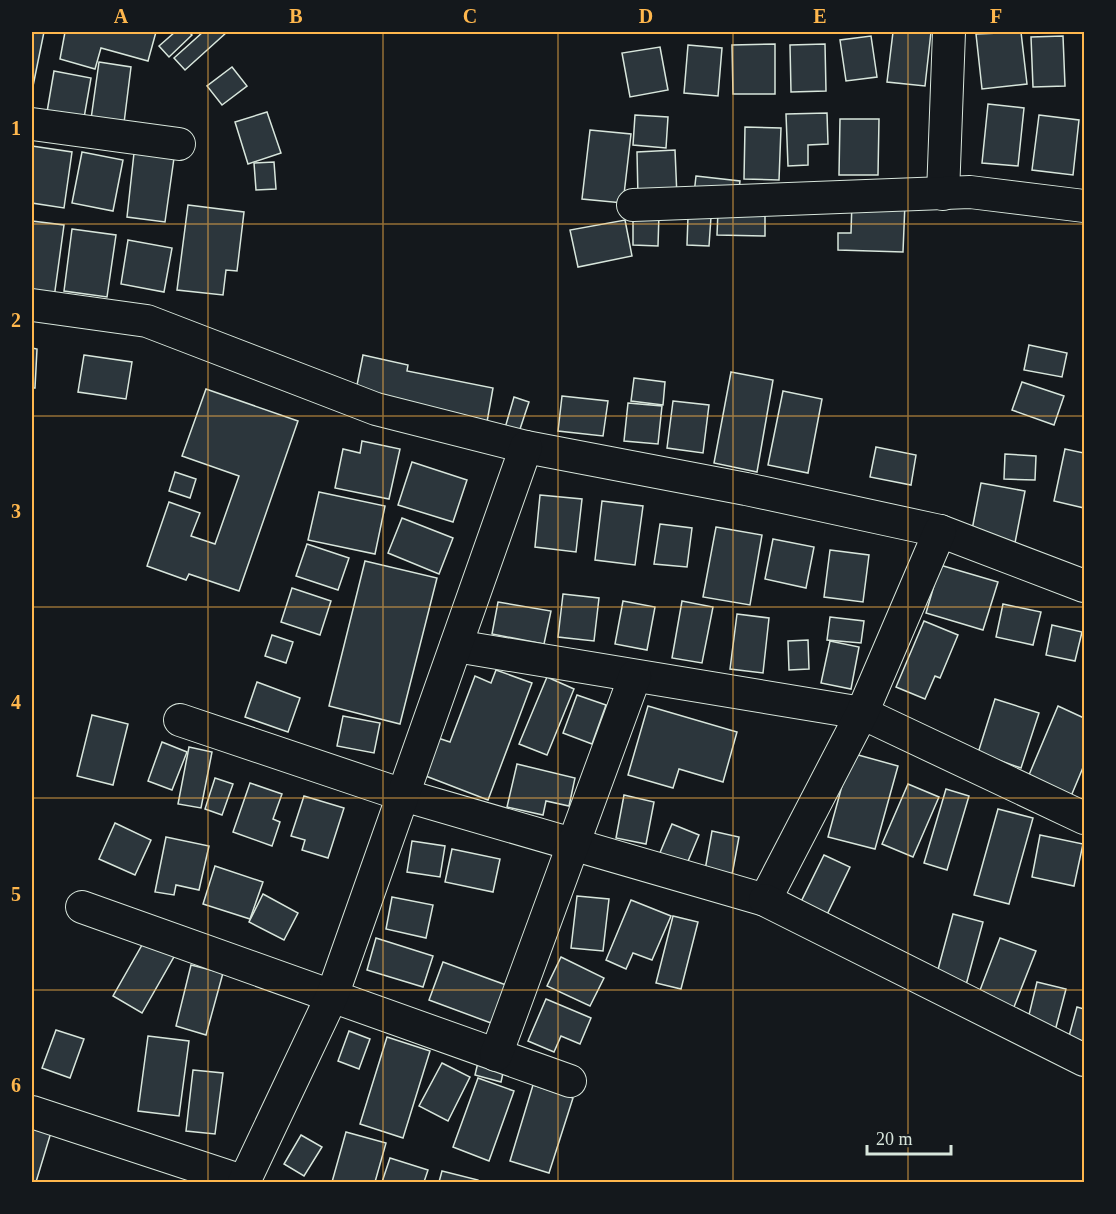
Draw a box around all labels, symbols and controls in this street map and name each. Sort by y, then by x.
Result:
text: A [114,5,129,27]
text: B [289,5,303,27]
text: C [463,5,477,27]
text: D [639,5,653,27]
text: E [813,5,827,27]
text: F [990,5,1002,27]
text: 1 [11,117,21,139]
text: 2 [11,309,21,331]
text: 3 [11,500,21,522]
text: 4 [11,691,21,713]
text: 5 [11,883,21,905]
text: 6 [11,1074,21,1096]
scale bar [867,1118,951,1156]
text: 20 m [876,1129,913,1149]

